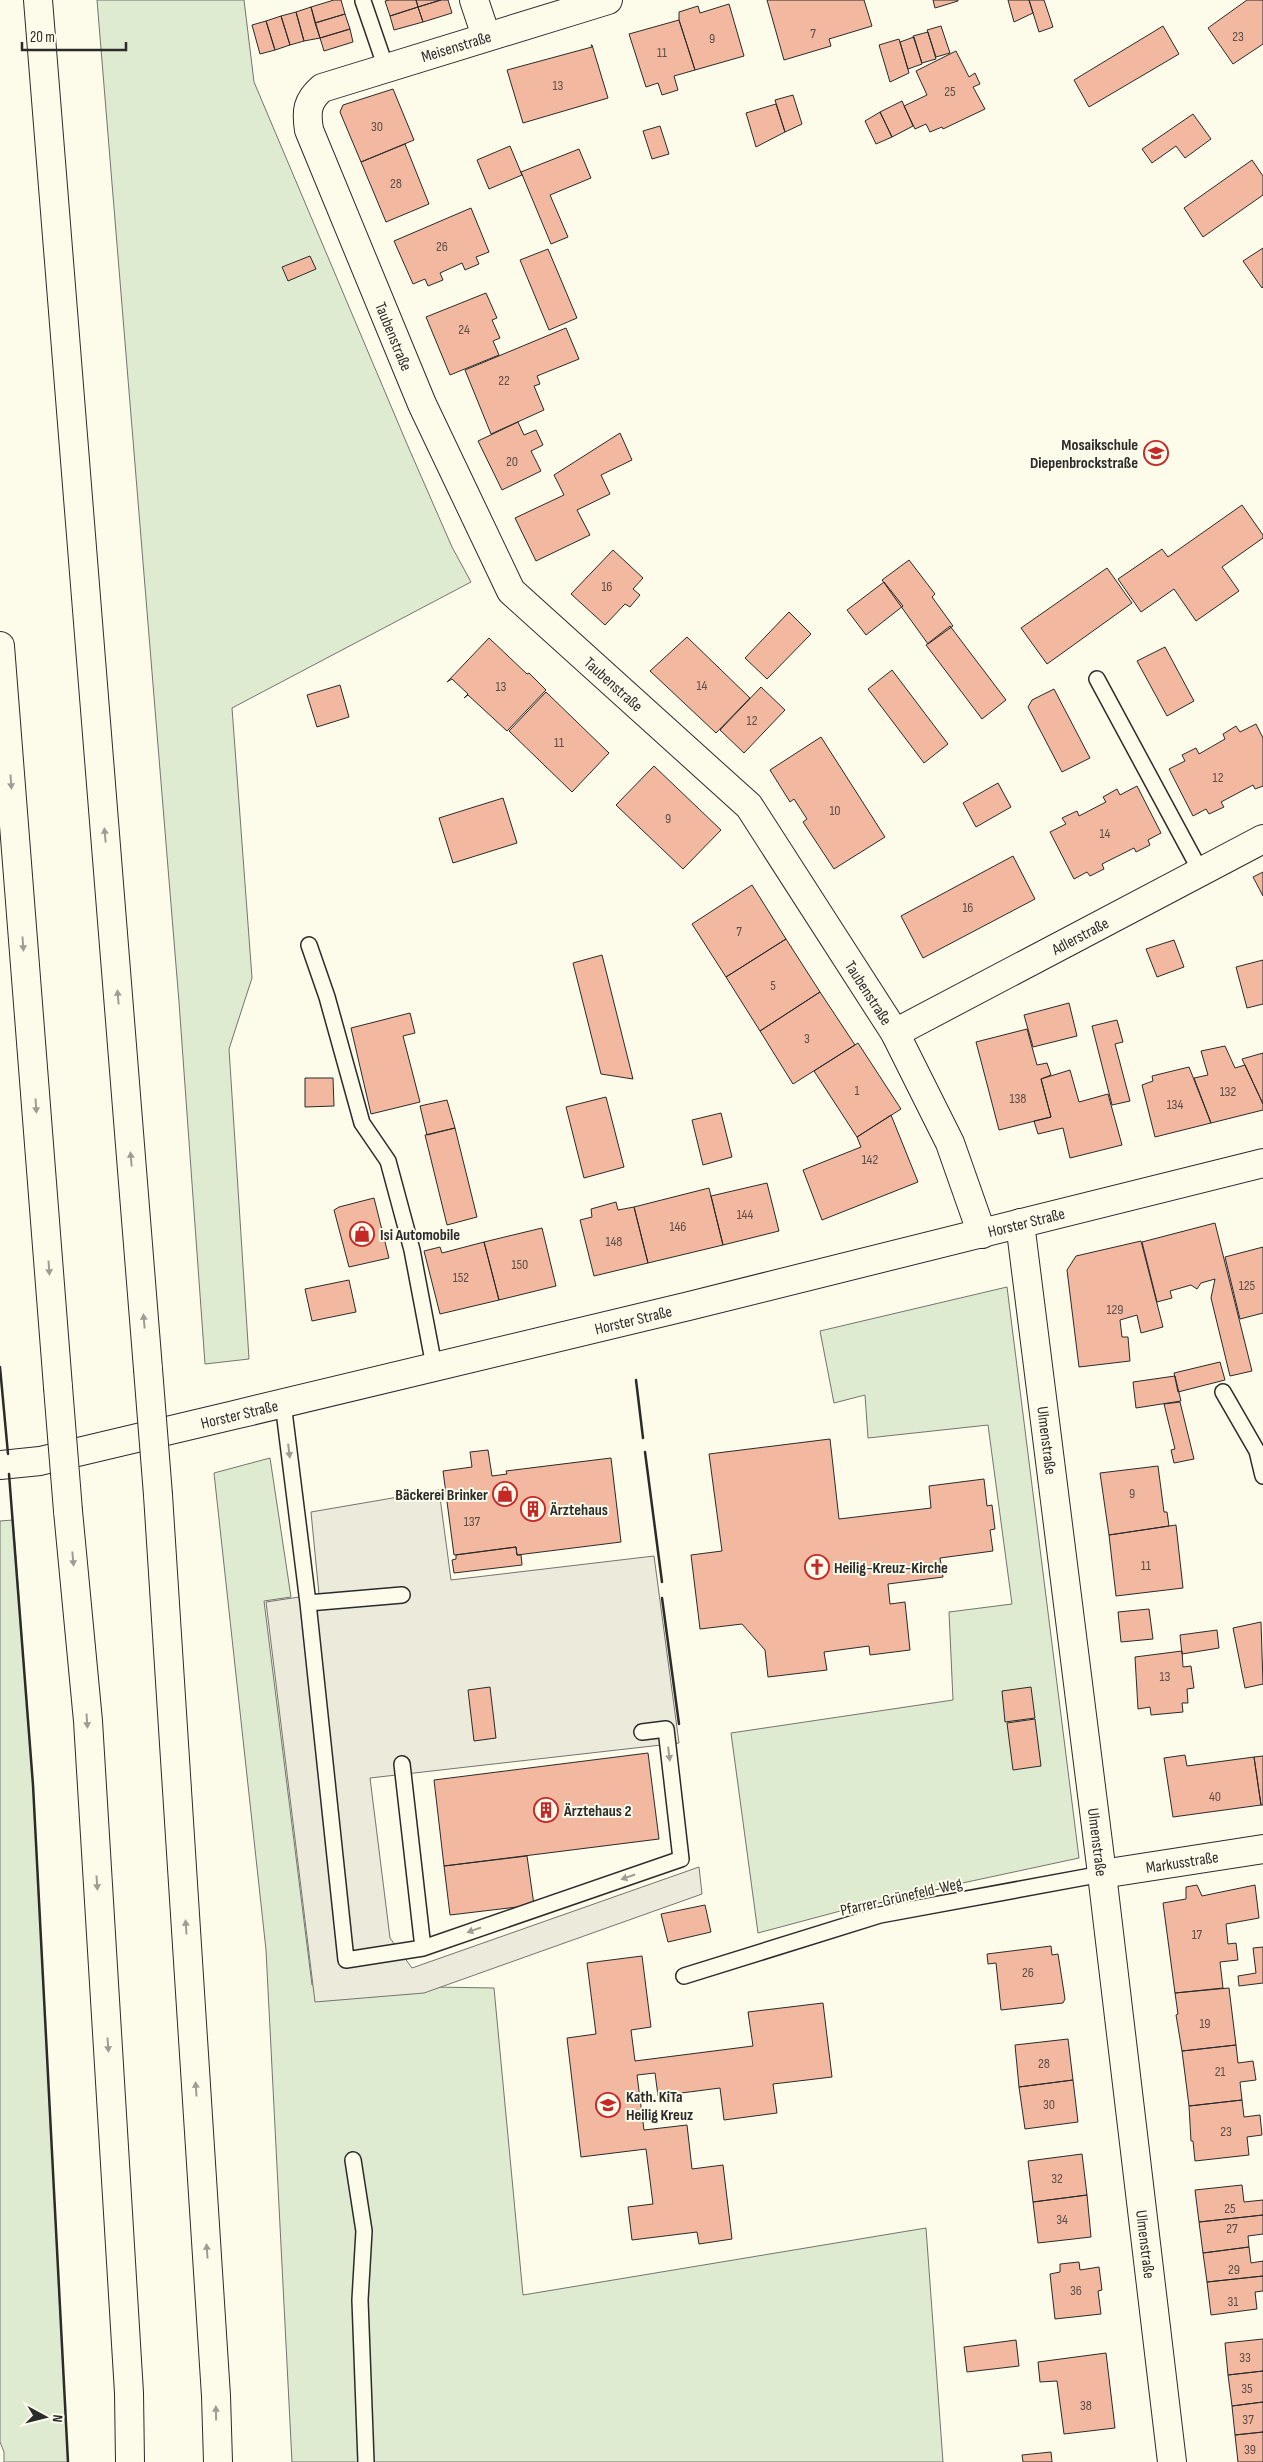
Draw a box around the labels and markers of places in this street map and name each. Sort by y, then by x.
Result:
place label: Mosaikschule Diepenbrockstraße [1030,436,1138,473]
school or university icon: Mosaikschule Diepenbrockstraße [1143,440,1169,466]
shop icon: Isi Automobile [349,1221,375,1247]
place label: Isi Automobile [380,1226,460,1245]
shop icon: Bäckerei Brinker [492,1481,518,1507]
place label: Bäckerei Brinker [395,1486,488,1505]
building icon: Ärztehaus [520,1496,546,1522]
place label: Ärztehaus [549,1501,608,1520]
church icon: Heilig-Kreuz-Kirche [804,1554,830,1580]
place label: Heilig-Kreuz-Kirche [834,1559,948,1578]
building icon: Ärztehaus 2 [533,1797,559,1823]
place label: Ärztehaus 2 [563,1802,631,1821]
place label: Kath. KiTa Heilig Kreuz [626,2088,693,2125]
school or university icon: Kath. KiTa Heilig Kreuz [595,2092,621,2118]

